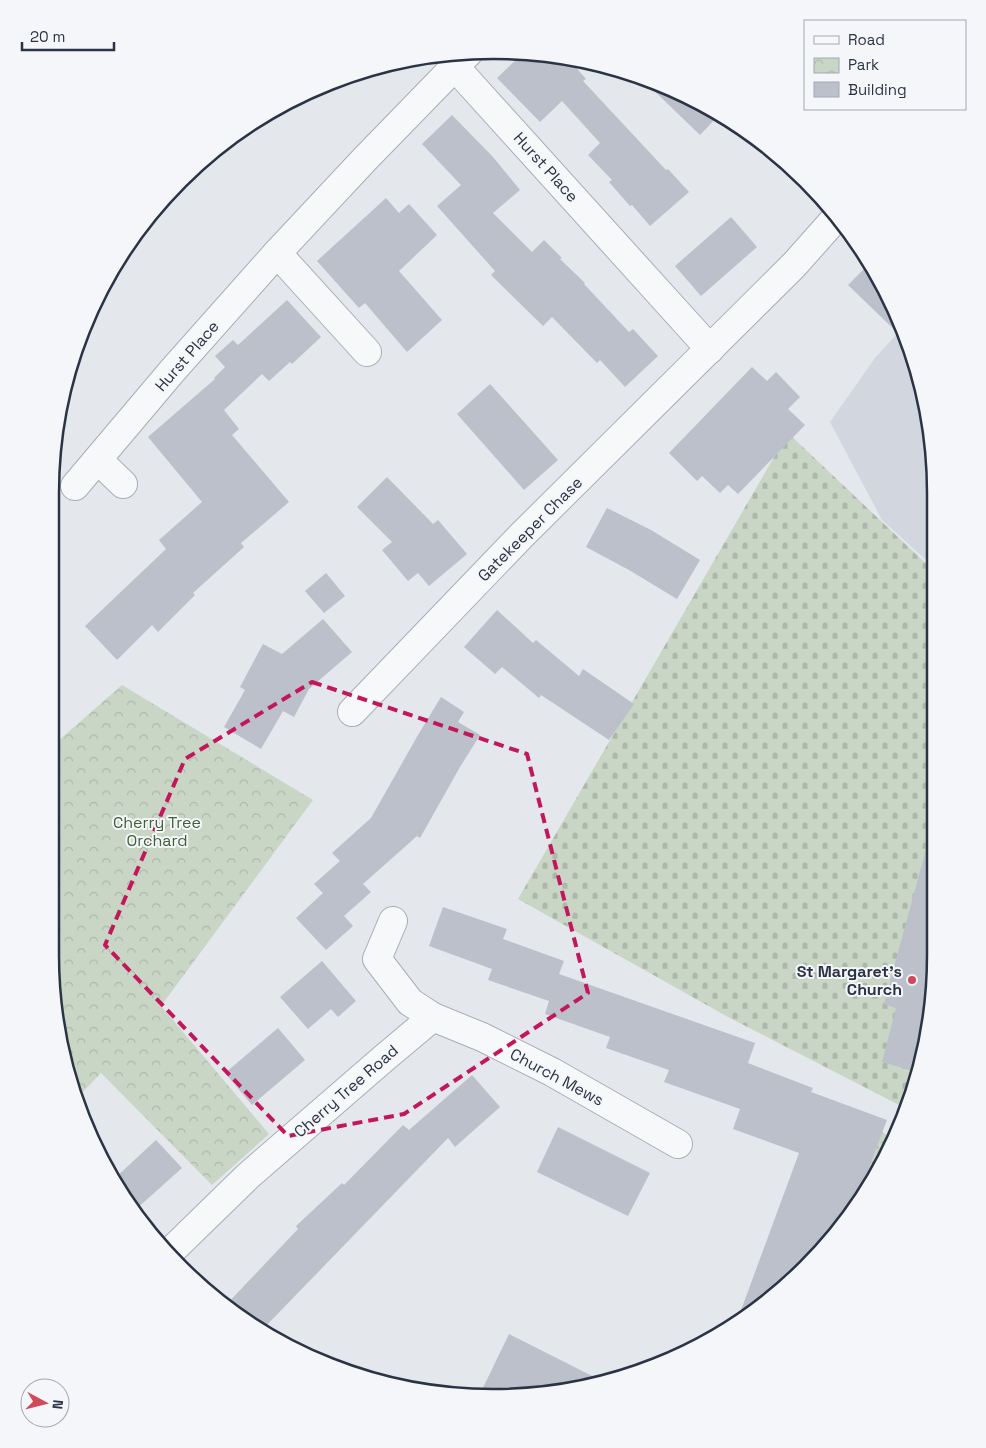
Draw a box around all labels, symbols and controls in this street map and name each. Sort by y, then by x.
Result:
scale bar [22,20,115,52]
legend [804,20,966,110]
text: 20 m [30,27,65,46]
text: Road [848,30,885,49]
text: Park [848,55,879,74]
text: Building [848,80,907,99]
street label: Hurst Place [509,127,583,207]
street label: Hurst Place [150,316,224,396]
street label: Gatekeeper Chase [473,472,587,586]
park label: Cherry Tree Orchard [113,812,201,851]
place label: St Margaret's Church [797,961,902,1000]
marker: St Margaret's Church [906,974,918,986]
street label: Cherry Tree Road [290,1040,402,1142]
street label: Church Mews [506,1043,608,1111]
north arrow [20,1378,70,1428]
text: N [48,1399,67,1410]

